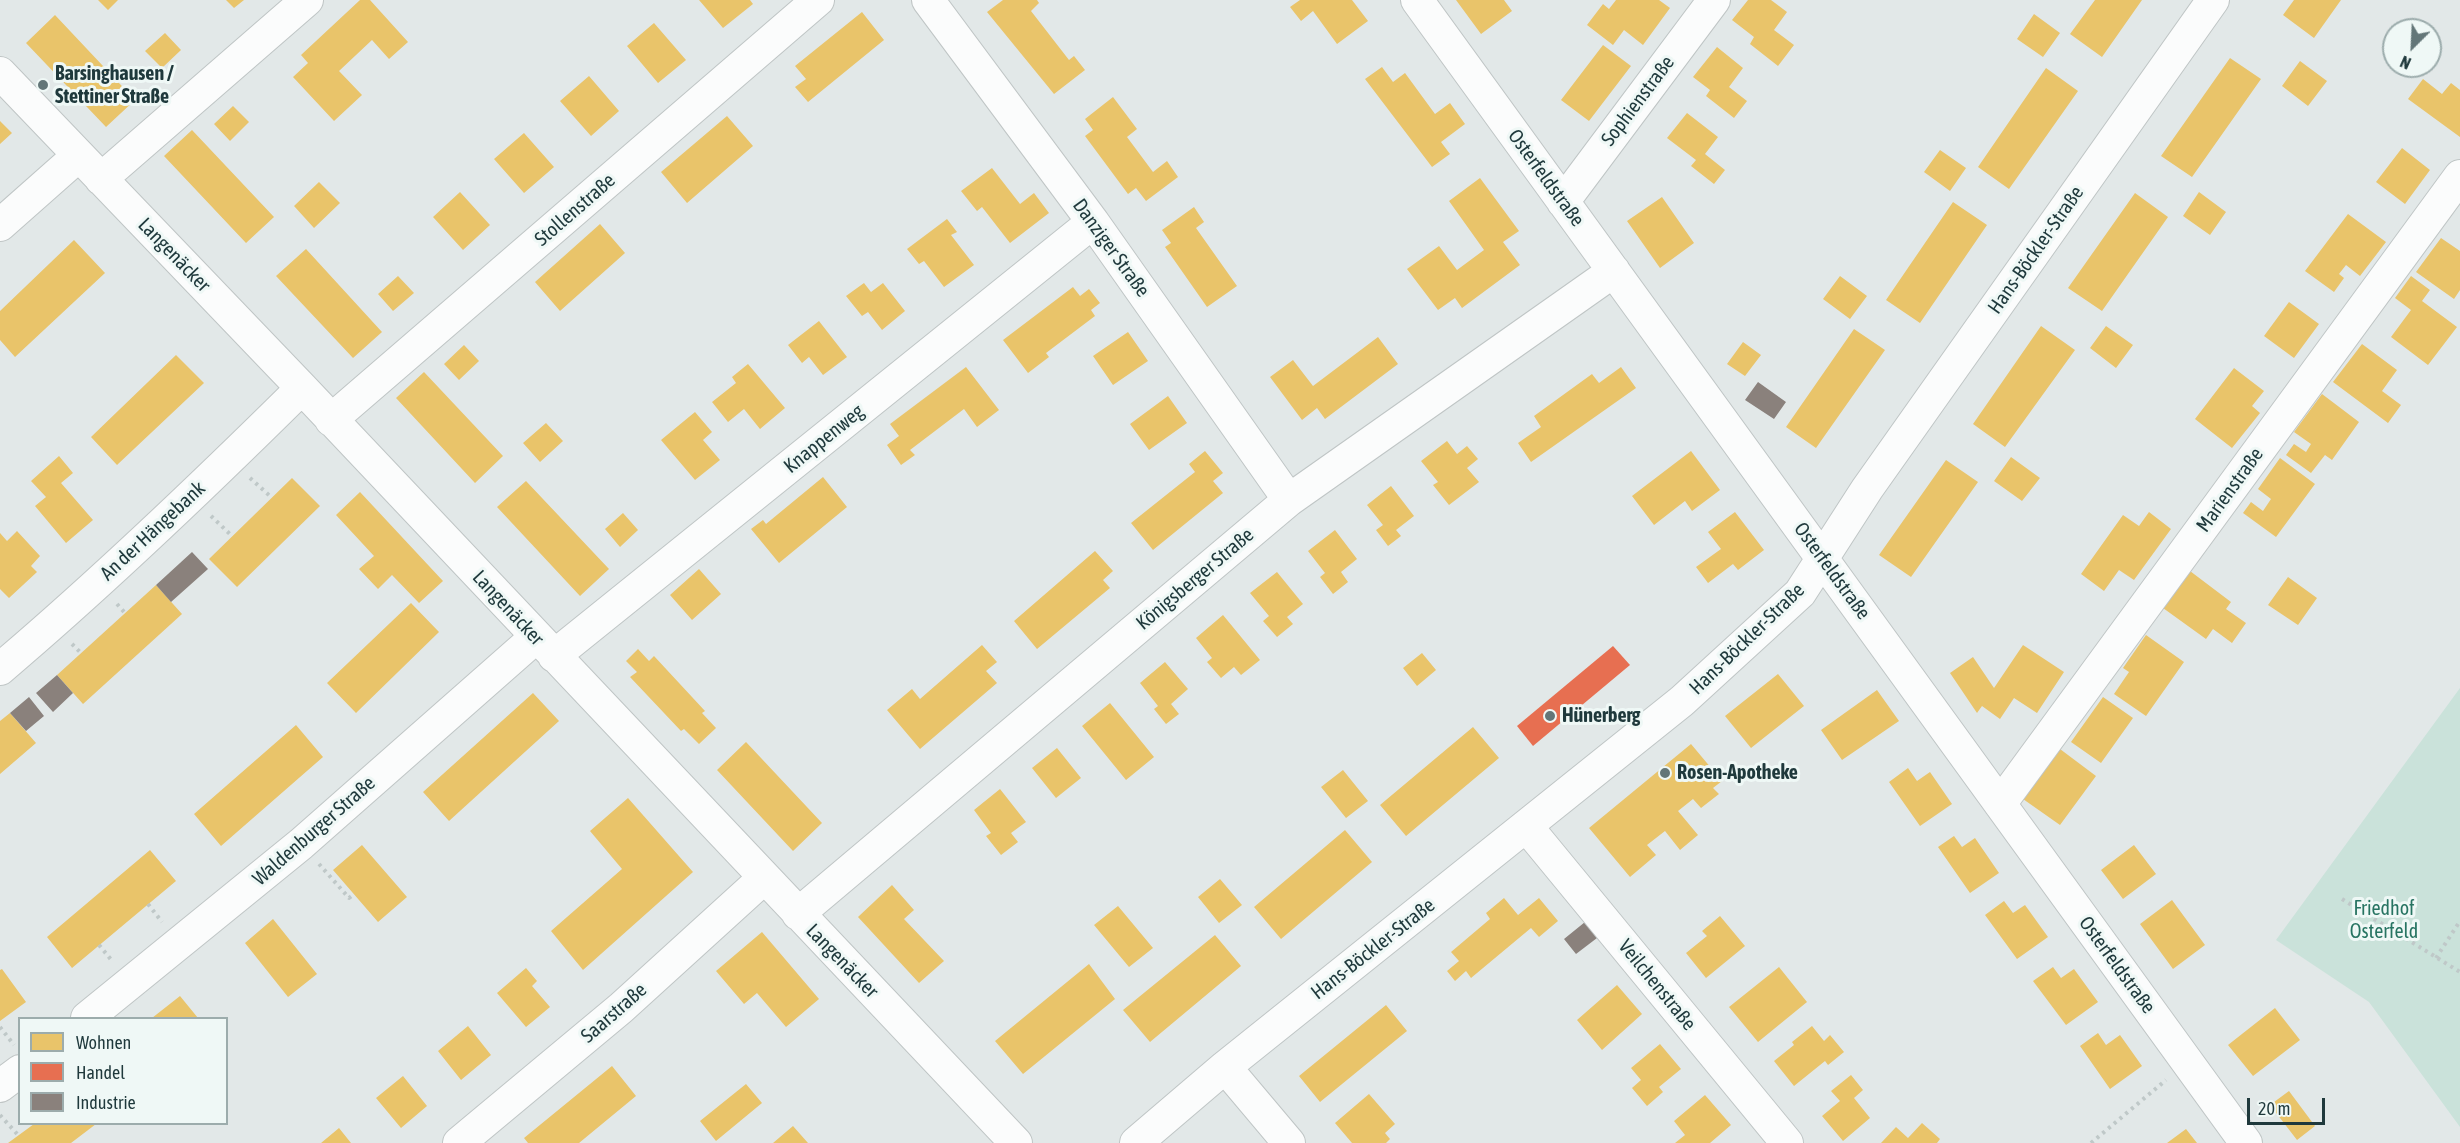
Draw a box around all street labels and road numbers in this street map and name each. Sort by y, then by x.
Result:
street label: Sophienstraße [1596,51,1680,151]
street label: Osterfeldstraße [1503,125,1589,231]
street label: Stollenstraße [530,169,620,251]
street label: Hans-Böckler-Straße [1983,182,2089,318]
street label: Danziger Straße [1067,194,1155,302]
street label: Langenäcker [133,213,215,297]
street label: Knappenweg [779,399,869,479]
street label: Marienstraße [2191,443,2269,537]
street label: An der Hängebank [96,476,210,586]
street label: Osterfeldstraße [1789,518,1875,624]
street label: Königsberger Straße [1131,523,1259,635]
street label: Langenäcker [467,566,549,650]
street label: Hans-Böckler-Straße [1685,578,1809,700]
street label: Waldenburger Straße [248,771,380,891]
street label: Hans-Böckler-Straße [1306,893,1440,1005]
street label: Osterfeldstraße [2074,912,2160,1018]
street label: Langenäcker [801,919,883,1003]
street label: Veilchenstraße [1613,935,1701,1035]
street label: Saarstraße [576,978,652,1048]

